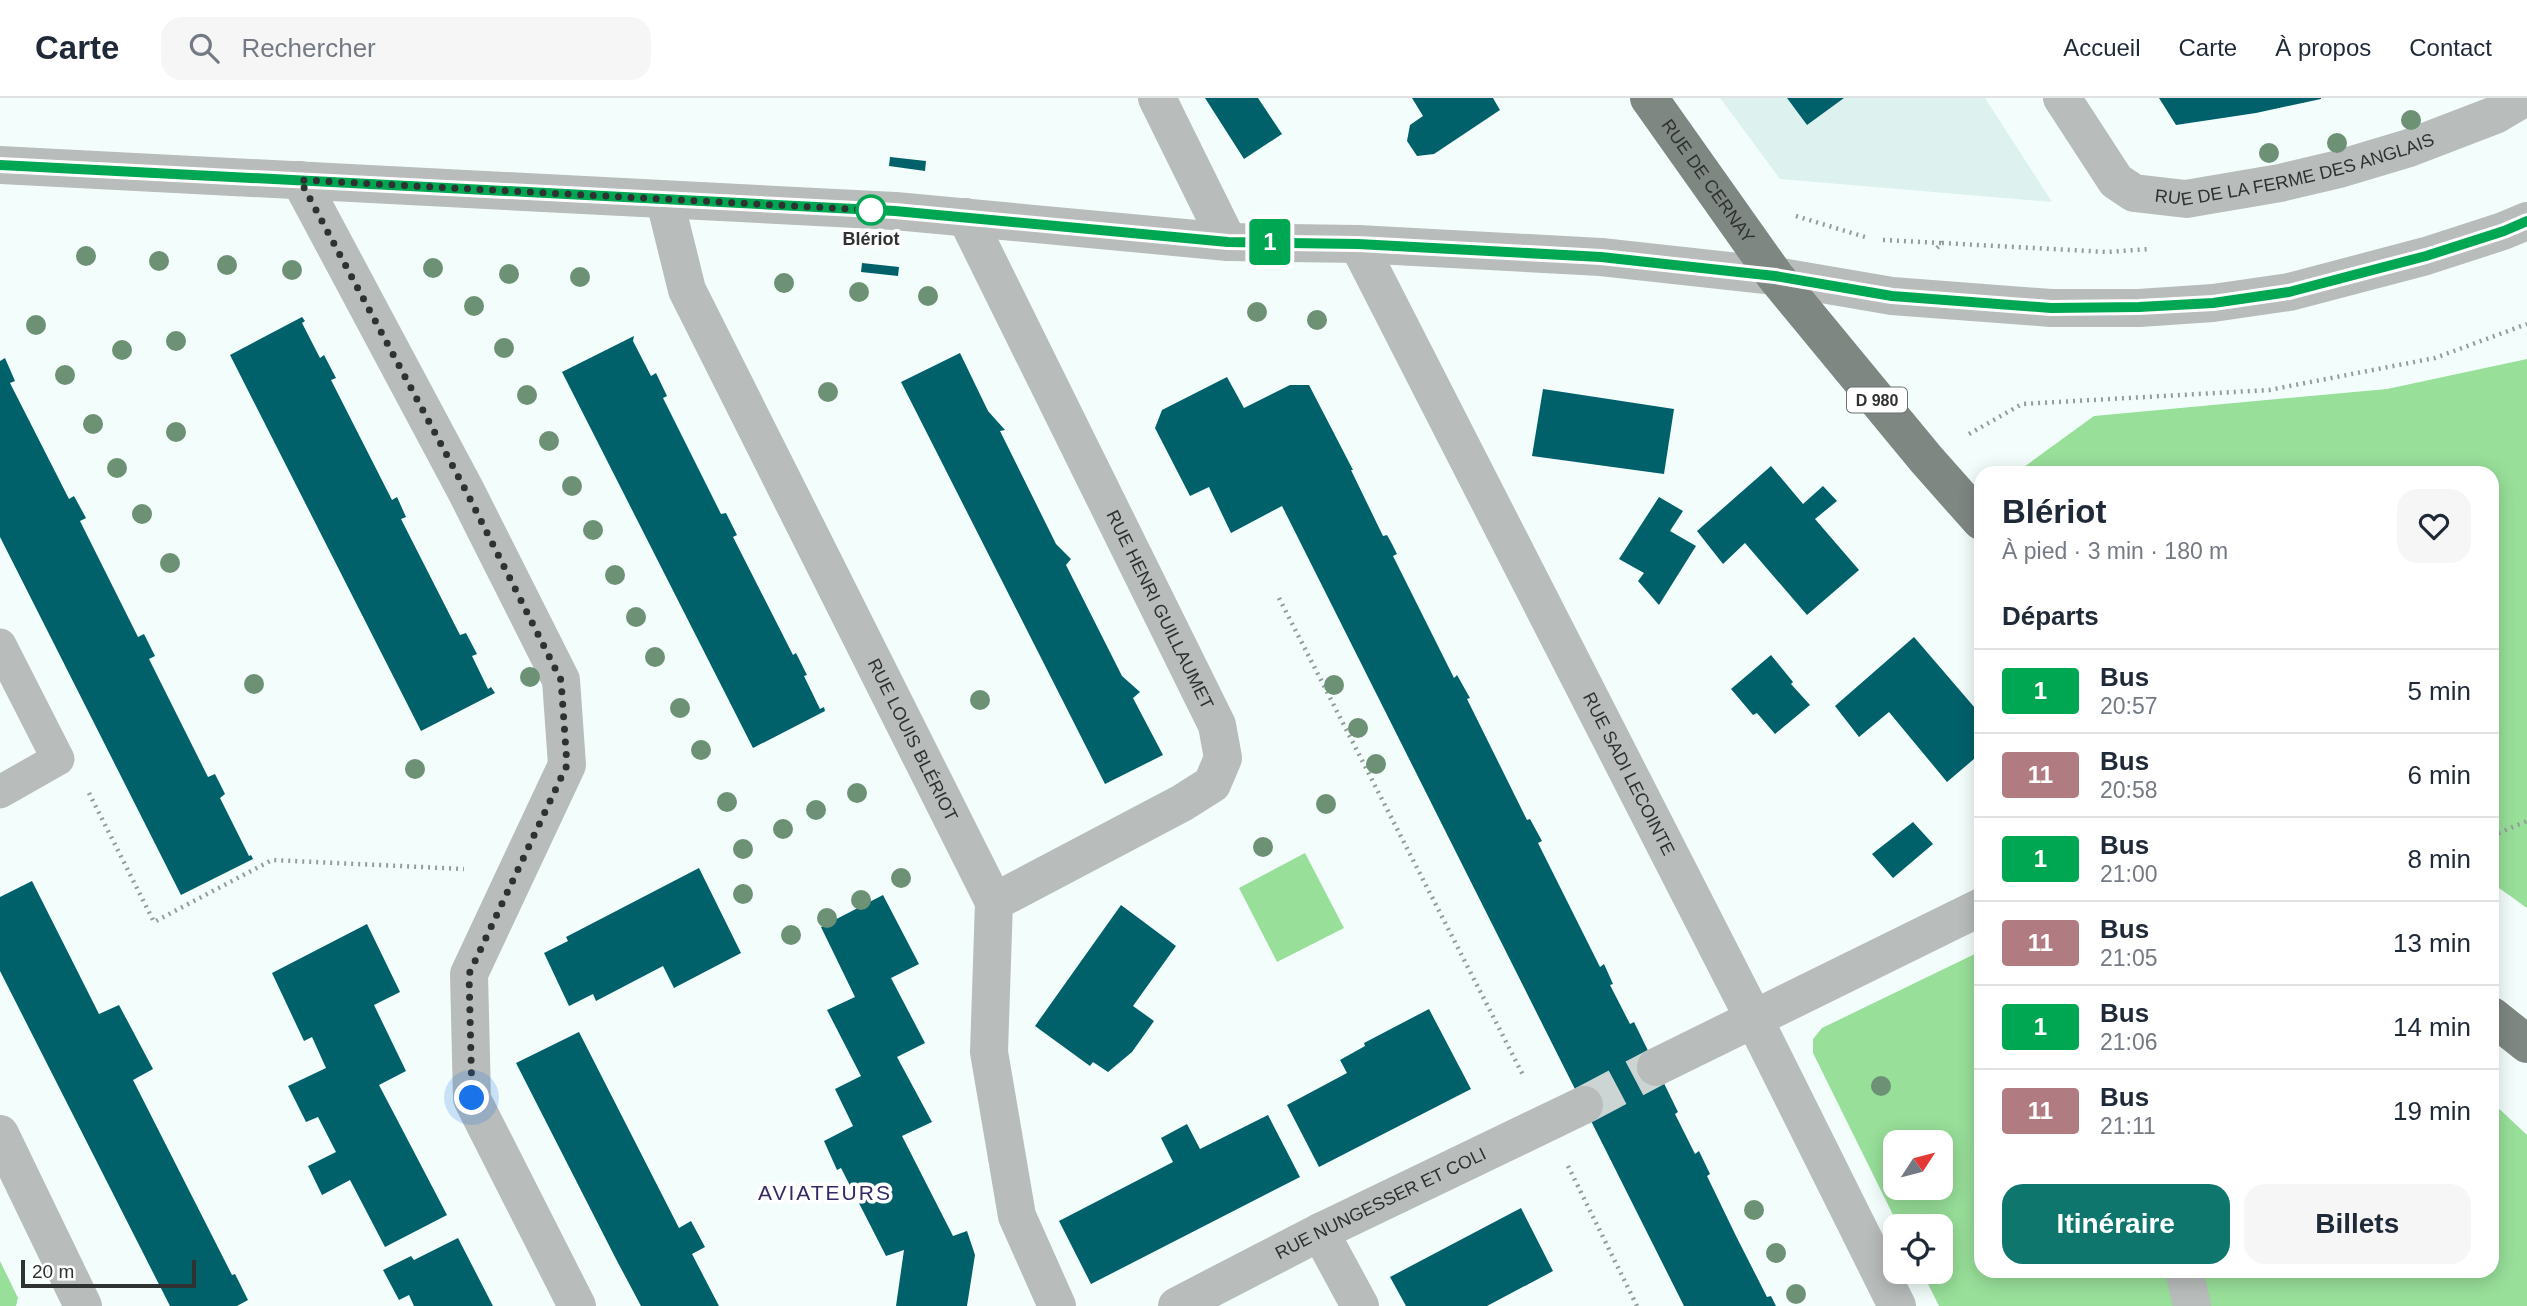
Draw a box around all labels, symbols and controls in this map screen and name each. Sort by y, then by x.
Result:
search box [161,17,651,80]
text: Carte [35,29,119,66]
icon: search [185,29,223,67]
text: Rechercher [241,33,376,63]
text: Accueil [2063,34,2141,61]
text: Carte [2179,34,2237,61]
text: À propos [2275,34,2371,61]
text: Contact [2409,34,2492,61]
street label: RUE DE CERNAY [1657,116,1758,247]
street label: RUE DE LA FERME DES ANGLAIS [2154,129,2437,210]
marker: Blériot [856,195,886,225]
line badge: 1 [1247,219,1293,265]
text: 1 [1263,228,1277,255]
place label: Blériot [842,229,900,249]
road number: D 980 [1847,388,1907,412]
button: heart [2397,489,2471,563]
text: Blériot [2002,493,2107,530]
street label: RUE HENRI GUILLAUMET [1103,507,1218,712]
text: À pied · 3 min · 180 m [2002,538,2228,564]
text: Départs [2002,601,2099,631]
street label: RUE LOUIS BLÉRIOT [864,655,962,824]
text: Bus [2100,662,2149,692]
text: 5 min [2407,676,2471,706]
text: 1 [2034,677,2047,704]
street label: RUE SADI LECOINTE [1579,689,1679,859]
text: 20:57 [2100,693,2158,719]
text: Bus [2100,746,2149,776]
text: 6 min [2407,760,2471,790]
text: 11 [2028,761,2053,788]
text: 20:58 [2100,777,2158,803]
text: Bus [2100,830,2149,860]
text: 8 min [2407,844,2471,874]
text: 1 [2034,845,2047,872]
text: 21:00 [2100,861,2158,887]
text: Bus [2100,914,2149,944]
text: 13 min [2393,928,2471,958]
text: 11 [2028,929,2053,956]
text: 21:05 [2100,945,2158,971]
text: Bus [2100,998,2149,1028]
text: 14 min [2393,1012,2471,1042]
text: 1 [2034,1013,2047,1040]
text: 21:06 [2100,1029,2158,1055]
your location [454,1080,489,1115]
text: Bus [2100,1082,2149,1112]
text: 19 min [2393,1096,2471,1126]
text: 11 [2028,1097,2053,1124]
text: 21:11 [2100,1113,2156,1139]
north arrow [1883,1130,1953,1200]
map controls [1883,1130,1953,1284]
street label: RUE NUNGESSER ET COLI [1272,1144,1489,1263]
district label: AVIATEURS [758,1181,892,1204]
button: Itinéraire [2002,1184,2230,1264]
button: Billets [2244,1184,2471,1264]
button: locate [1883,1214,1953,1284]
scale bar [21,1257,196,1289]
text: 20 m [32,1261,74,1282]

